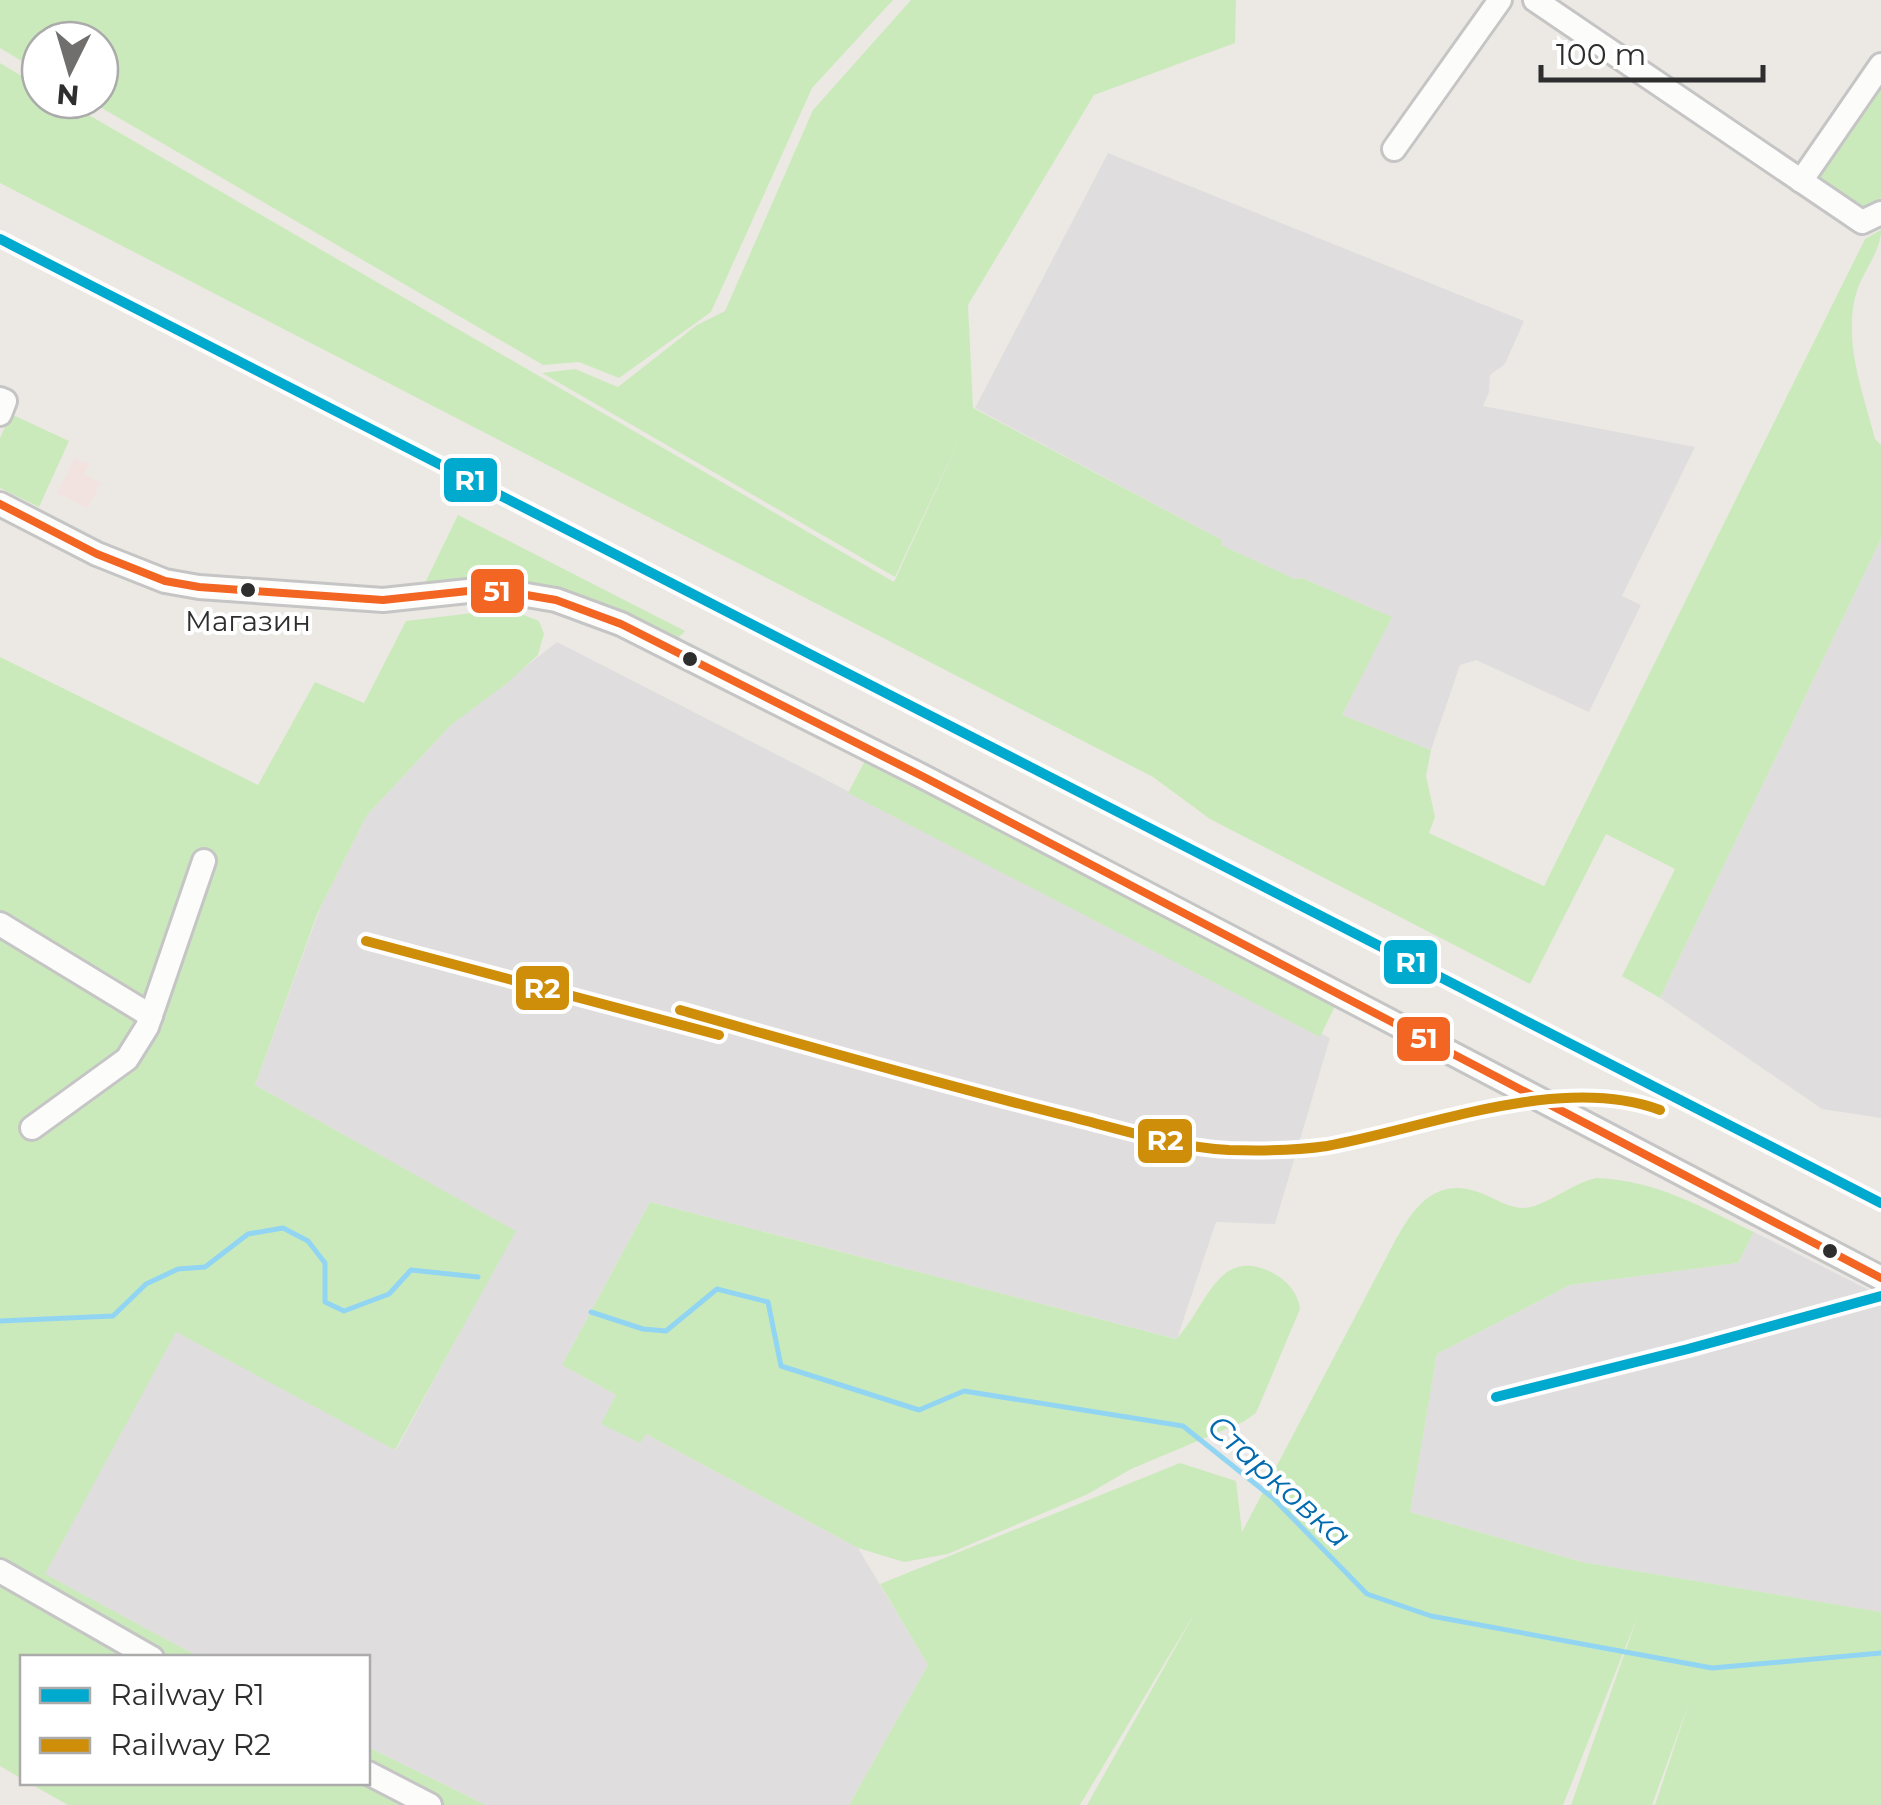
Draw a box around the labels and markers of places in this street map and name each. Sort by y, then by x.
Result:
marker: Магазин [238,580,258,600]
place label: Магазин [185,604,311,638]
unlabelled marker [680,649,700,669]
unlabelled marker [1820,1241,1840,1261]

